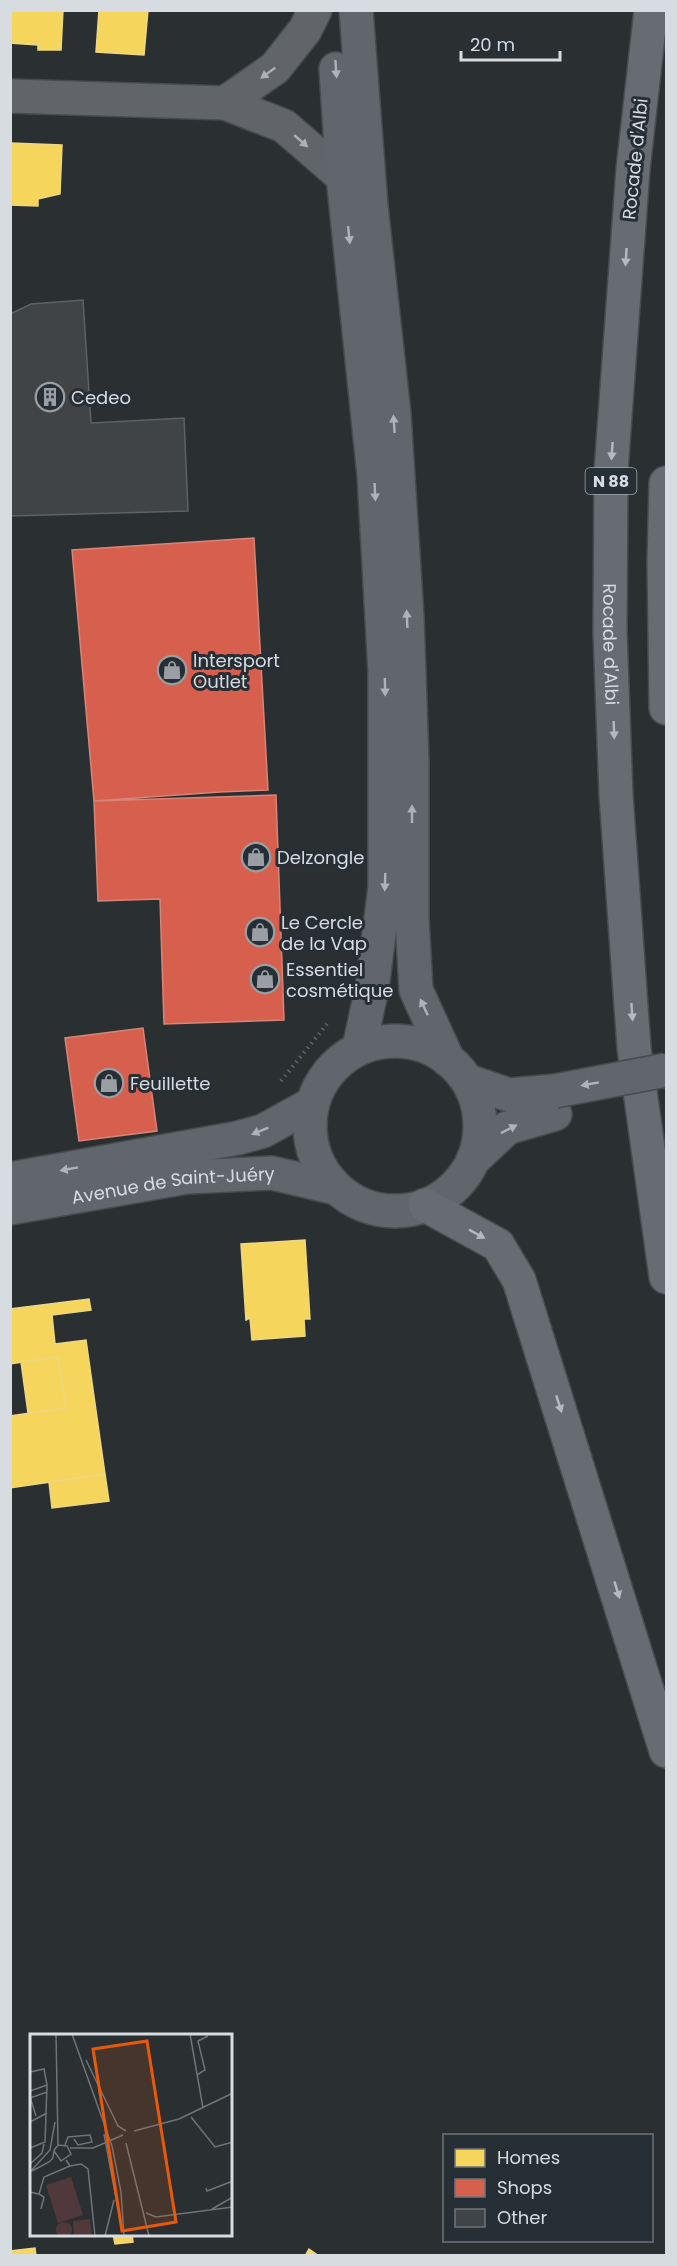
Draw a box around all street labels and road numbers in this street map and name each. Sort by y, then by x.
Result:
street label: Rocade d'Albi [616,97,654,221]
road number: N 88 [586,468,636,494]
street label: Rocade d'Albi [597,583,625,706]
street label: Avenue de Saint-Juéry [69,1160,275,1210]

